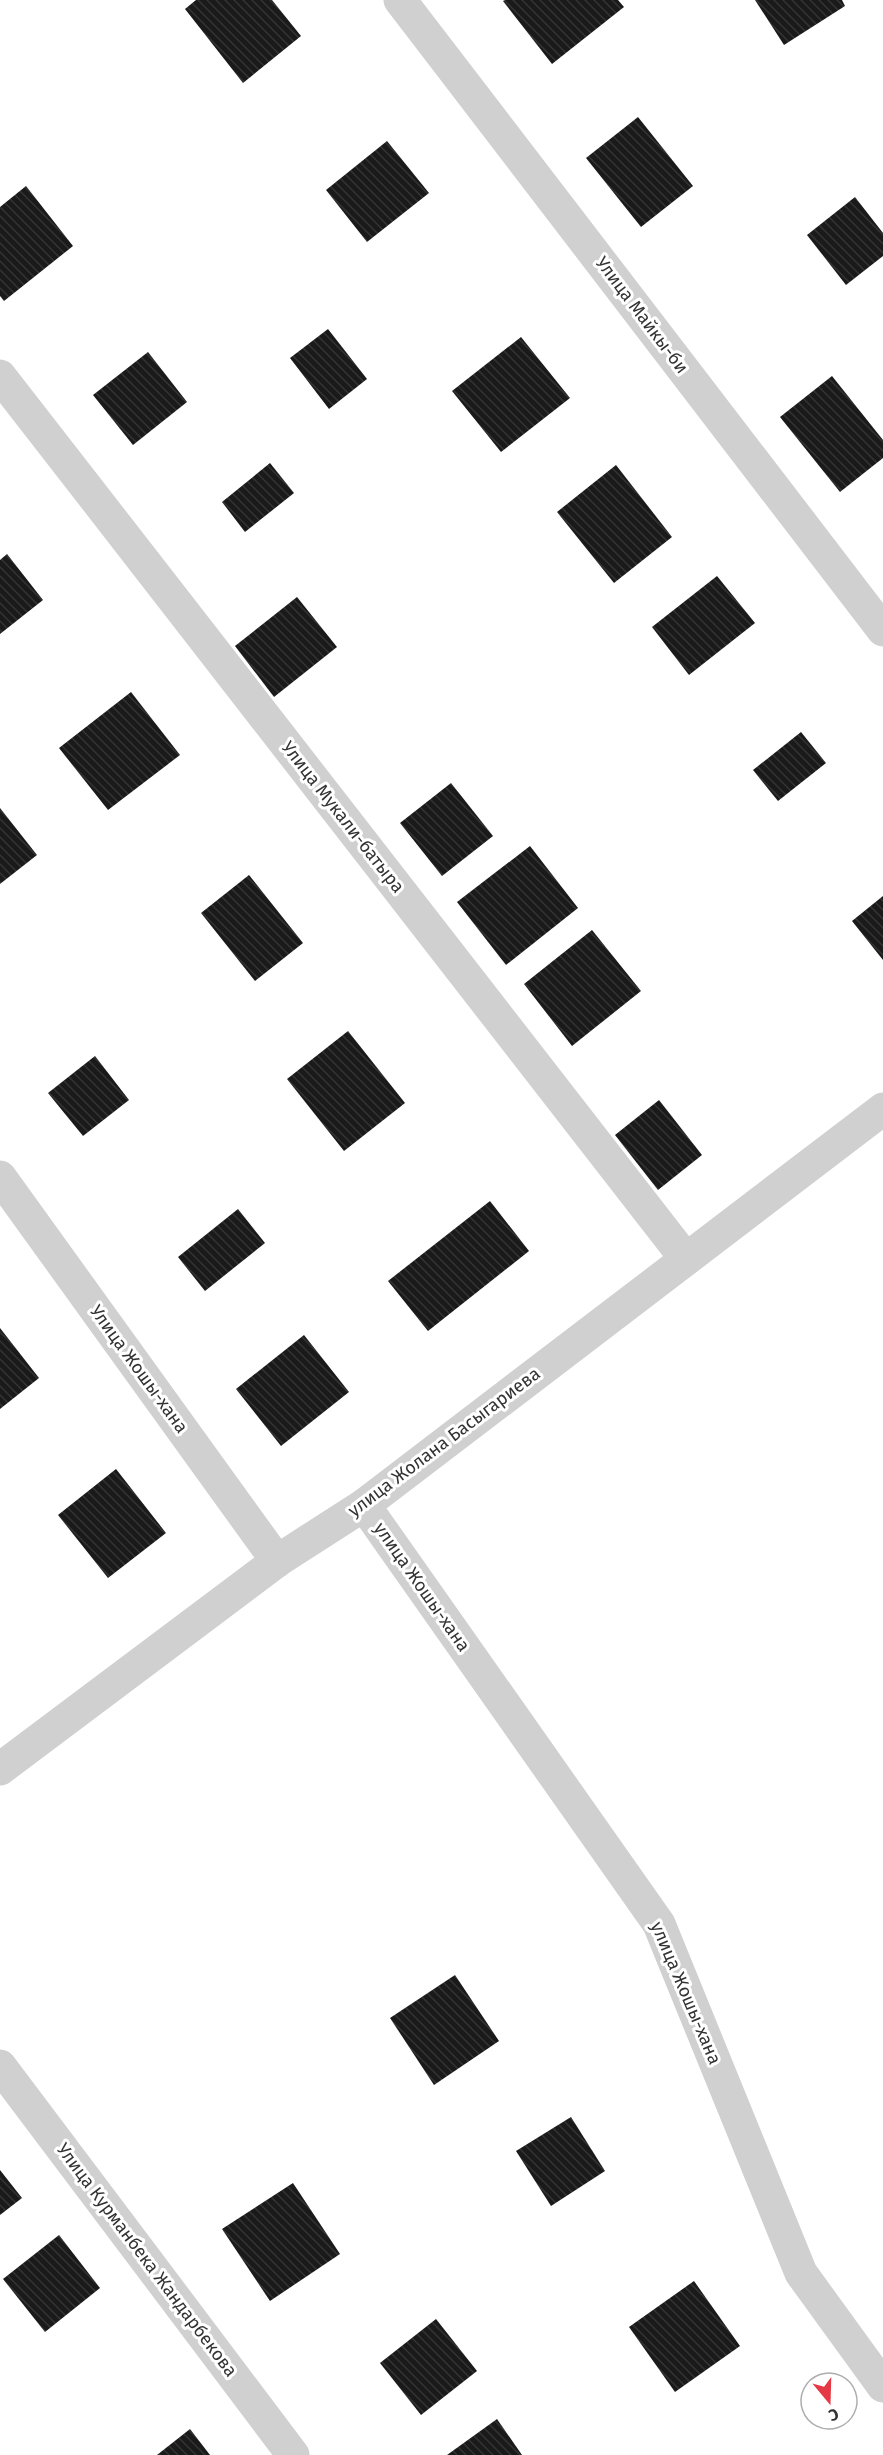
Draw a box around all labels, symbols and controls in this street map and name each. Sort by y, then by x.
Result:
street label: Улица Майкы-би [591,252,693,378]
street label: Улица Мукали-батыра [277,737,409,897]
street label: Улица Жошы-хана [85,1301,193,1437]
street label: улица Жолана Басыгариева [344,1362,544,1522]
street label: улица Жошы-хана [369,1518,475,1656]
street label: улица Жошы-хана [646,1918,726,2068]
street label: Улица Курманбека Жандарбекова [52,2139,242,2381]
north arrow [799,2371,859,2431]
text: С [826,2404,841,2425]

